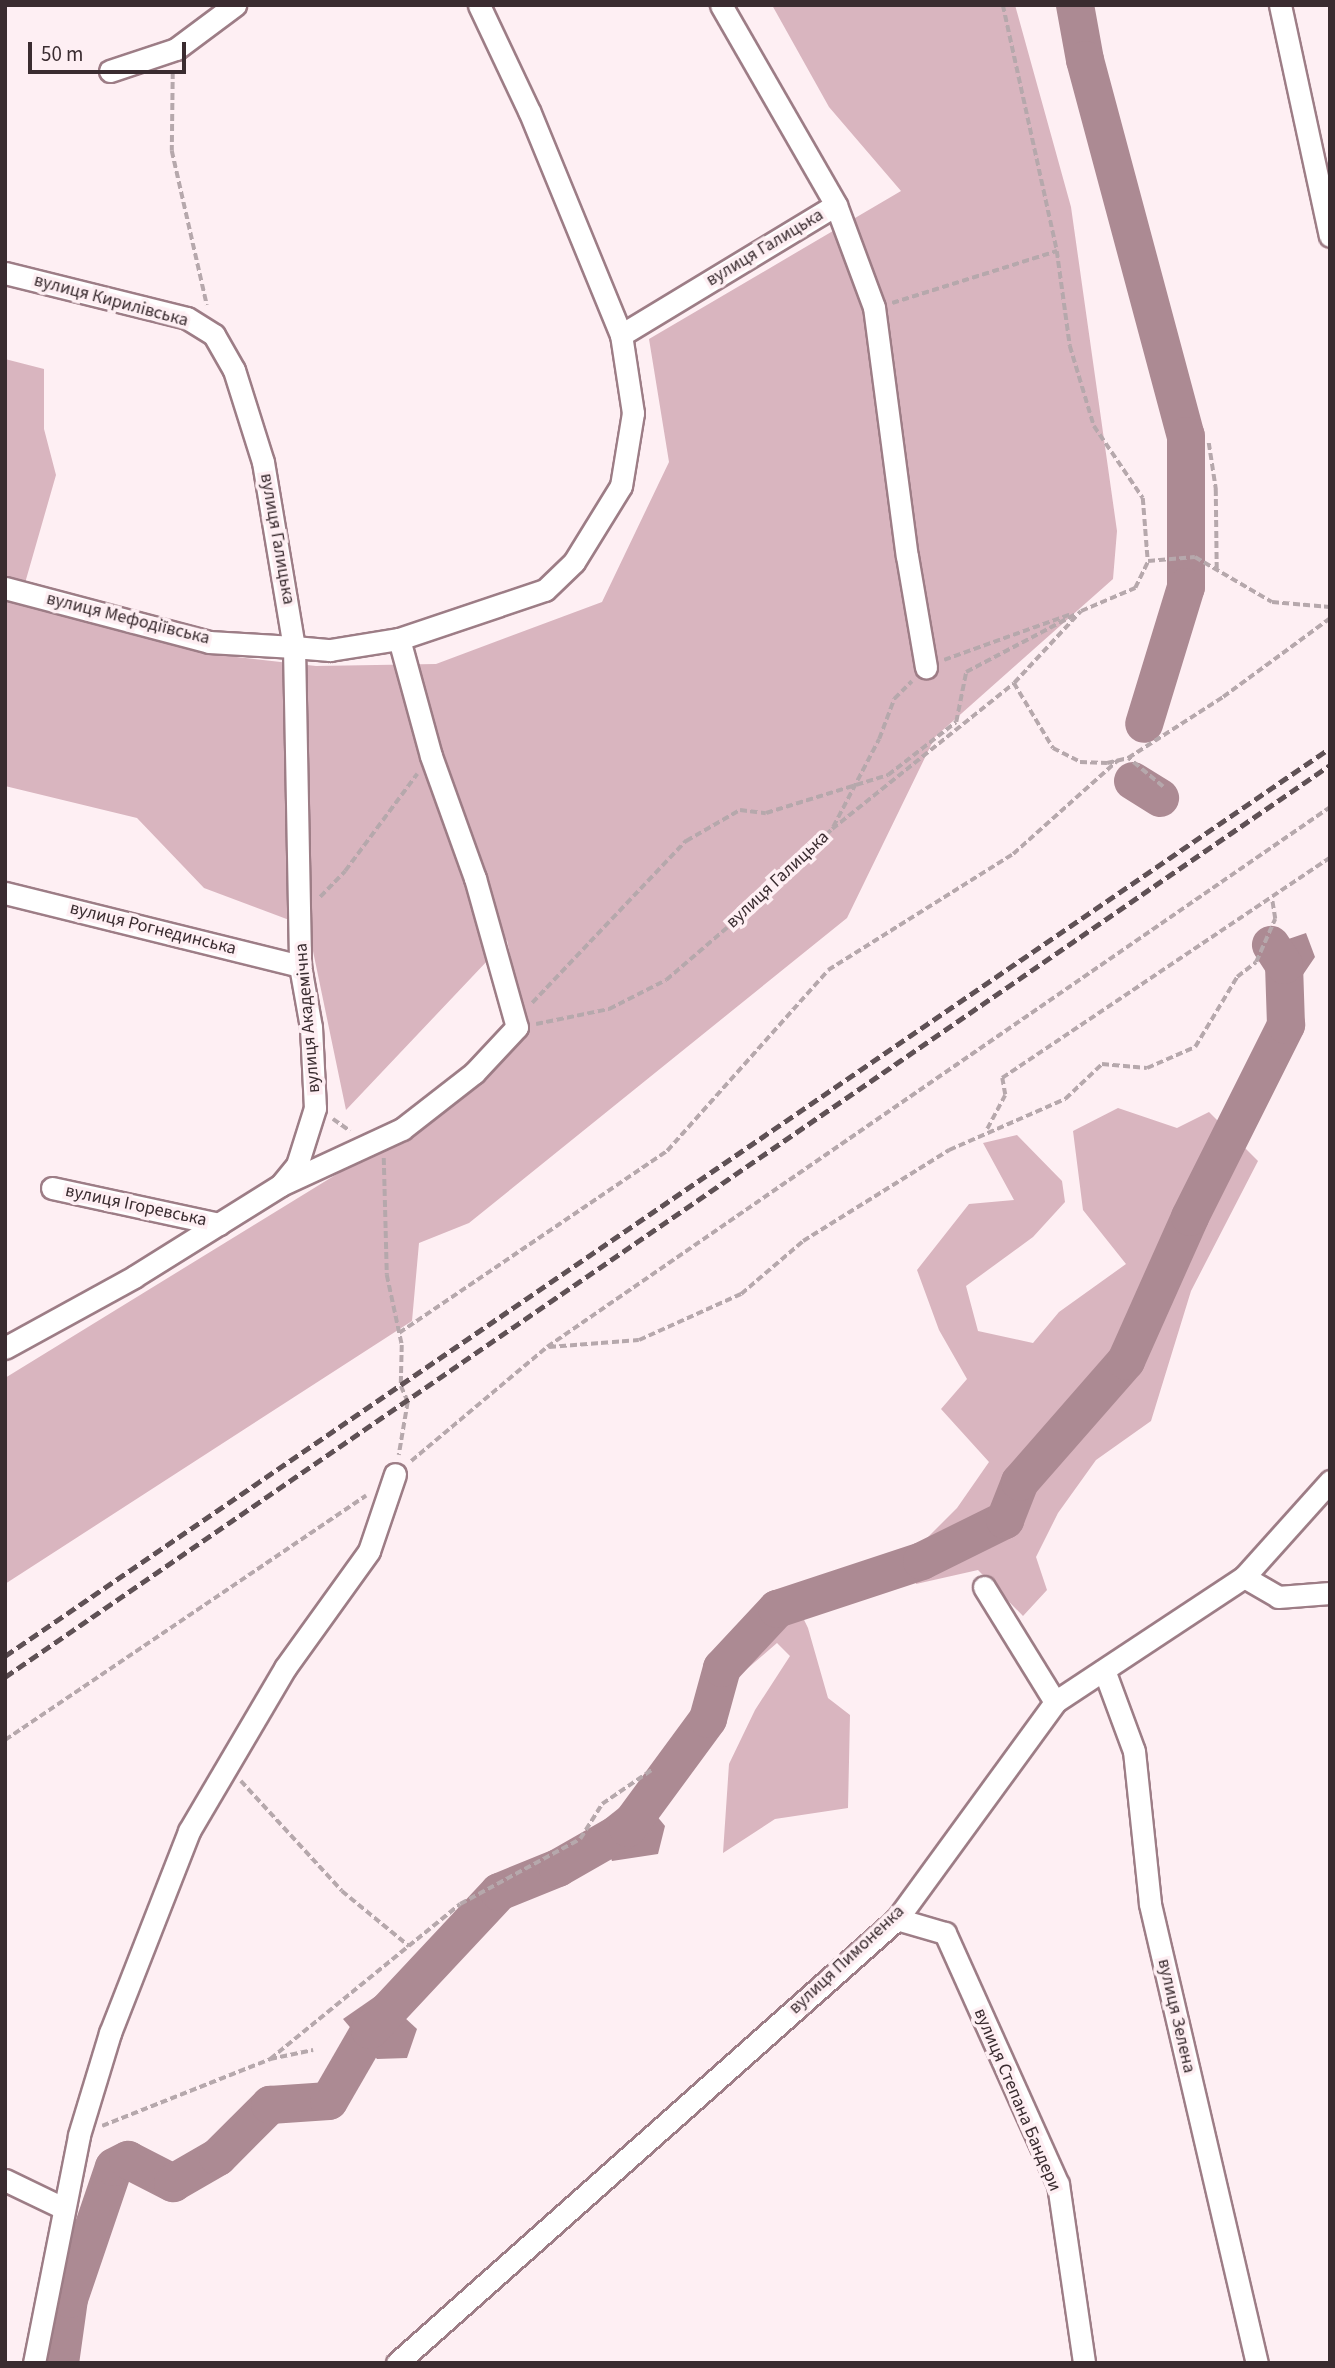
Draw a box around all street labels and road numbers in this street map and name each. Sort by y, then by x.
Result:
street label: вулиця Галицька [703,205,827,291]
street label: вулиця Кирилівська [32,270,190,332]
street label: вулиця Галицька [255,472,299,606]
street label: вулиця Мефодіївська [44,588,212,650]
street label: вулиця Галицька [722,827,834,933]
street label: вулиця Рогнединська [68,898,238,960]
street label: вулиця Академічна [291,942,325,1094]
street label: вулиця Ігоревська [63,1180,209,1232]
street label: вулиця Пимоненка [785,1901,909,2019]
street label: вулиця Зелена [1152,1957,1200,2075]
street label: вулиця Степана Бандери [969,2005,1065,2195]

